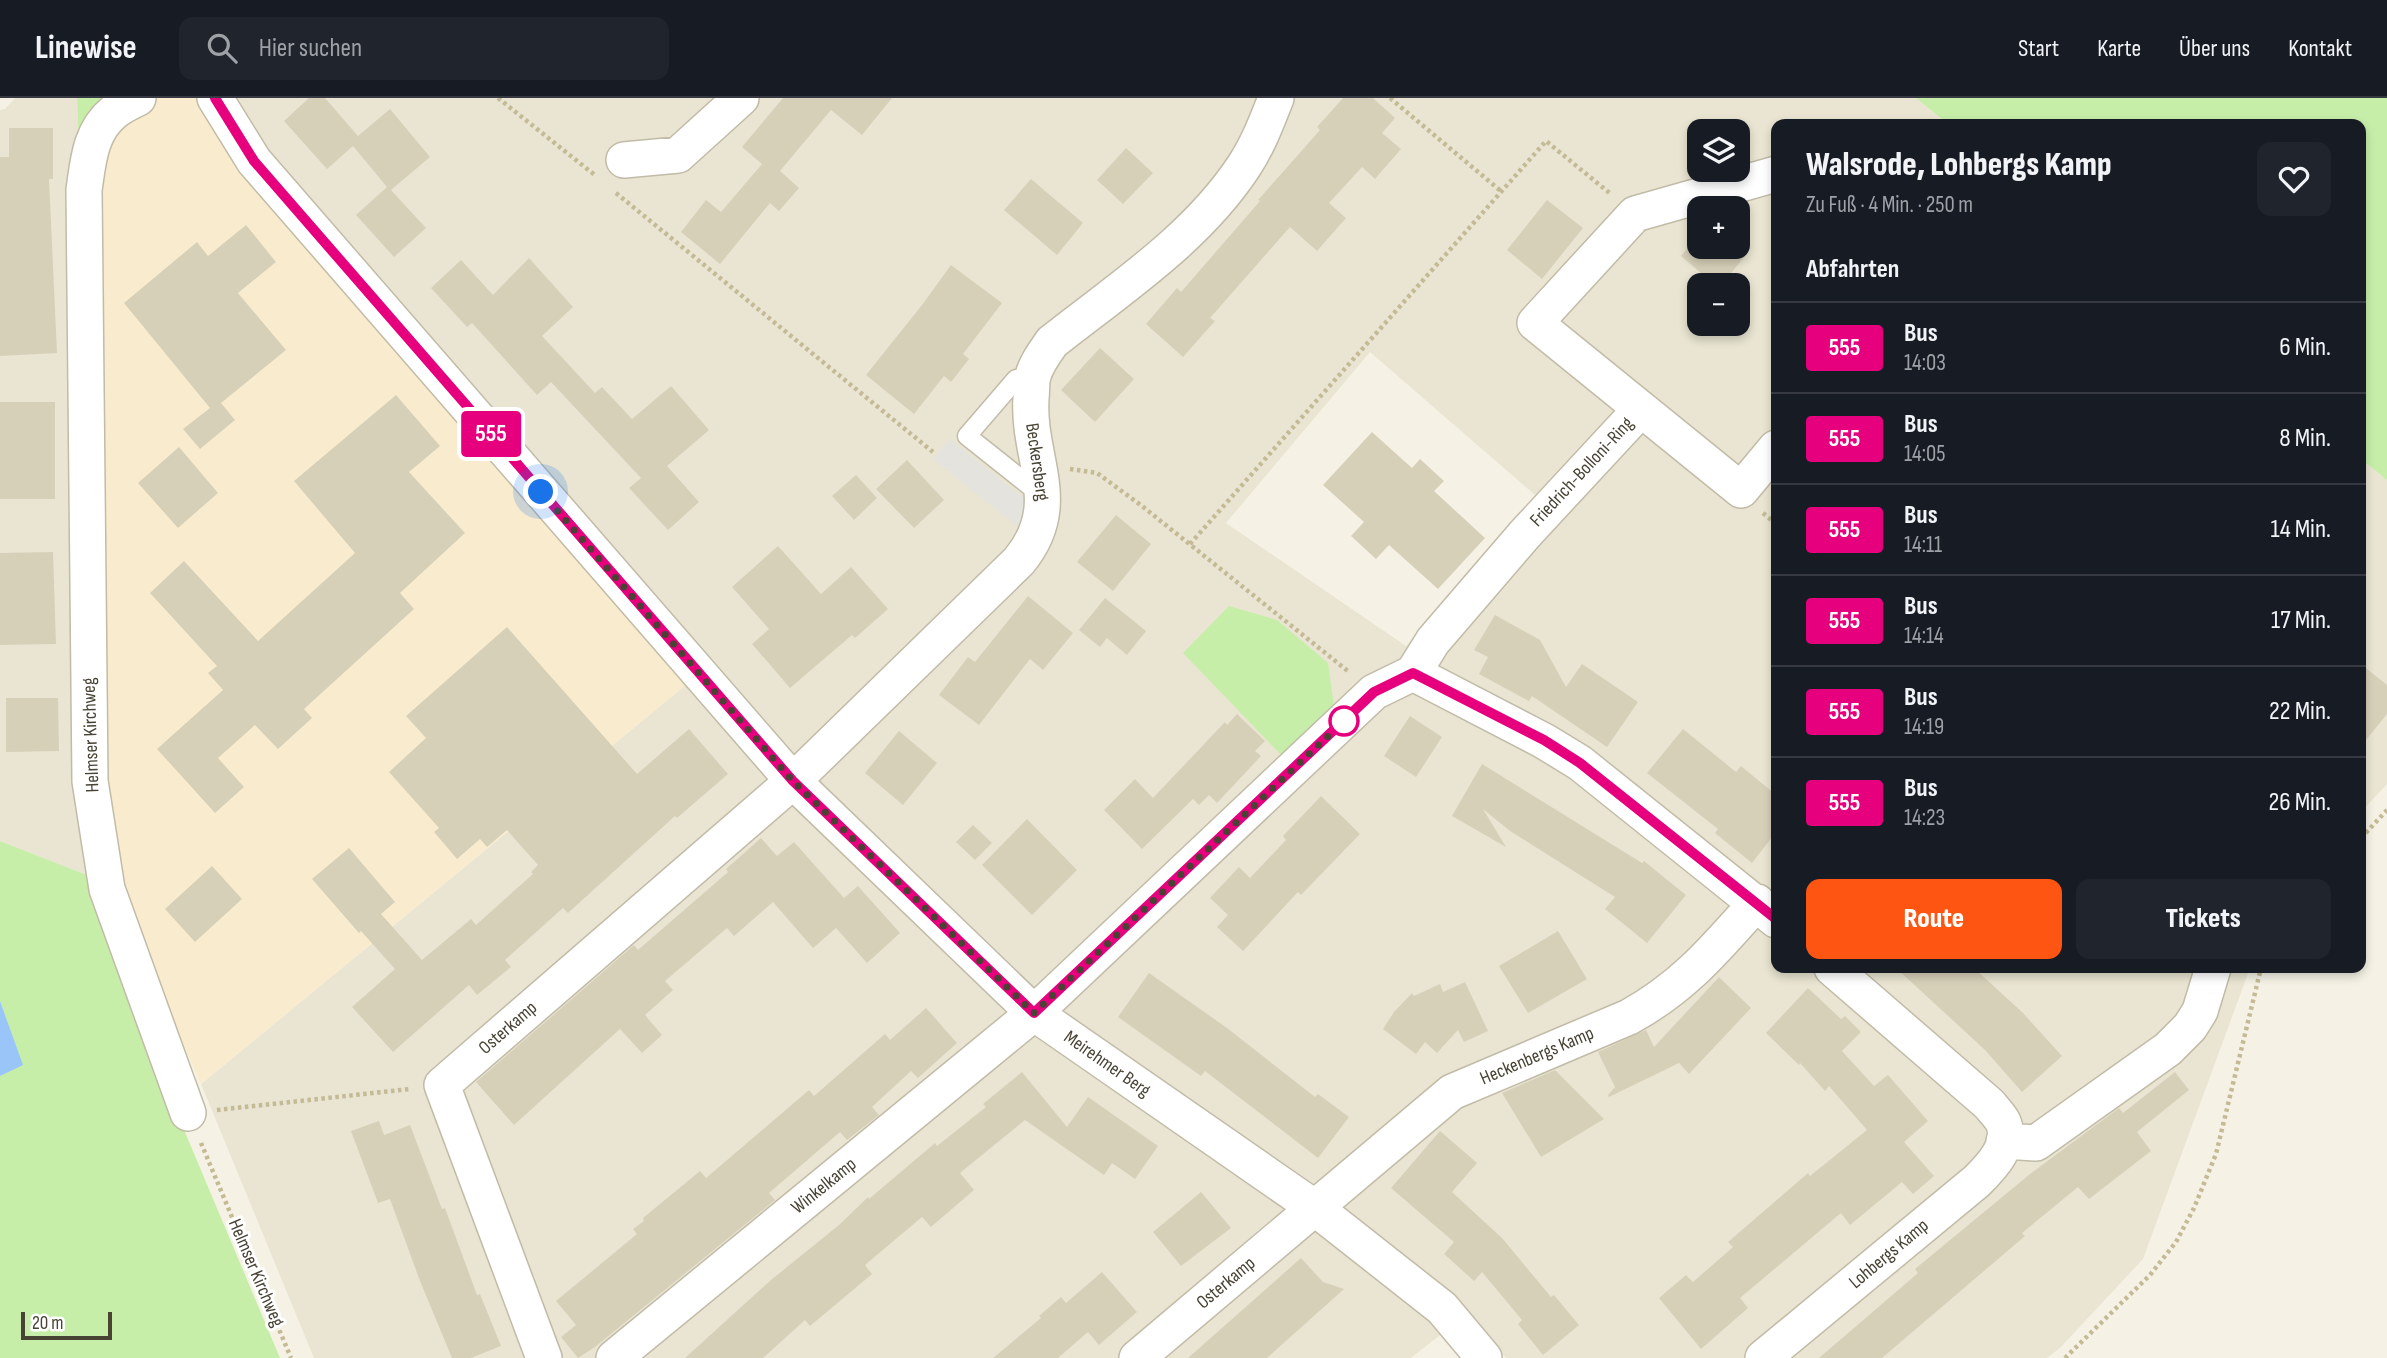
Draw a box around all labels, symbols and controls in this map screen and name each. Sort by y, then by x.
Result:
search box [179,17,669,80]
text: Linewise [35,28,137,68]
icon: search [203,29,241,67]
text: Hier suchen [259,33,362,64]
text: Start [2018,34,2059,63]
text: Karte [2097,34,2141,63]
text: Über uns [2179,34,2250,63]
text: Kontakt [2288,34,2352,63]
map controls [1687,119,1750,336]
button: layers [1687,119,1750,182]
button: heart [2257,142,2331,216]
text: Walsrode, Lohbergs Kamp [1806,145,2112,185]
text: Zu Fuß · 4 Min. · 250 m [1806,191,1973,219]
button: + [1687,196,1750,259]
text: Abfahrten [1806,254,1899,285]
button: − [1687,273,1750,336]
text: Bus [1904,318,1938,349]
text: 6 Min. [2279,332,2331,363]
text: 555 [1829,333,1860,362]
text: 14:03 [1904,349,1946,377]
text: Bus [1904,409,1938,440]
line badge: 555 [451,411,531,457]
street label: Friedrich-Bolloni-Ring [1525,412,1639,532]
text: 555 [475,419,507,448]
street label: Beckersberg [1020,422,1054,503]
text: 8 Min. [2279,423,2331,454]
text: 555 [1829,424,1860,453]
text: 14:05 [1904,440,1945,468]
your location [523,474,558,509]
text: Bus [1904,500,1938,531]
text: 14 Min. [2271,514,2331,545]
text: 555 [1829,515,1860,544]
text: 14:11 [1904,531,1942,559]
text: Bus [1904,591,1938,622]
text: 17 Min. [2271,605,2331,636]
text: 555 [1829,606,1860,635]
text: 14:14 [1904,622,1944,650]
street label: Helmser Kirchweg [77,677,104,793]
text: Bus [1904,682,1938,713]
text: 22 Min. [2269,696,2331,727]
text: 555 [1829,697,1860,726]
unlabelled marker [1329,706,1359,736]
text: 14:19 [1904,713,1944,741]
text: Bus [1904,773,1938,804]
text: 26 Min. [2268,787,2331,818]
text: 555 [1829,788,1860,817]
text: 14:23 [1904,804,1945,832]
button: Route [1806,879,2062,959]
button: Tickets [2076,879,2331,959]
street label: Osterkamp [474,997,542,1059]
street label: Heckenbergs Kamp [1477,1022,1597,1090]
street label: Meirehmer Berg [1059,1026,1155,1102]
street label: Winkelkamp [787,1153,861,1219]
street label: Lohbergs Kamp [1845,1214,1933,1294]
street label: Helmser Kirchweg [223,1216,289,1331]
street label: Osterkamp [1192,1252,1260,1314]
scale bar [21,1309,112,1341]
text: 20 m [32,1312,64,1335]

